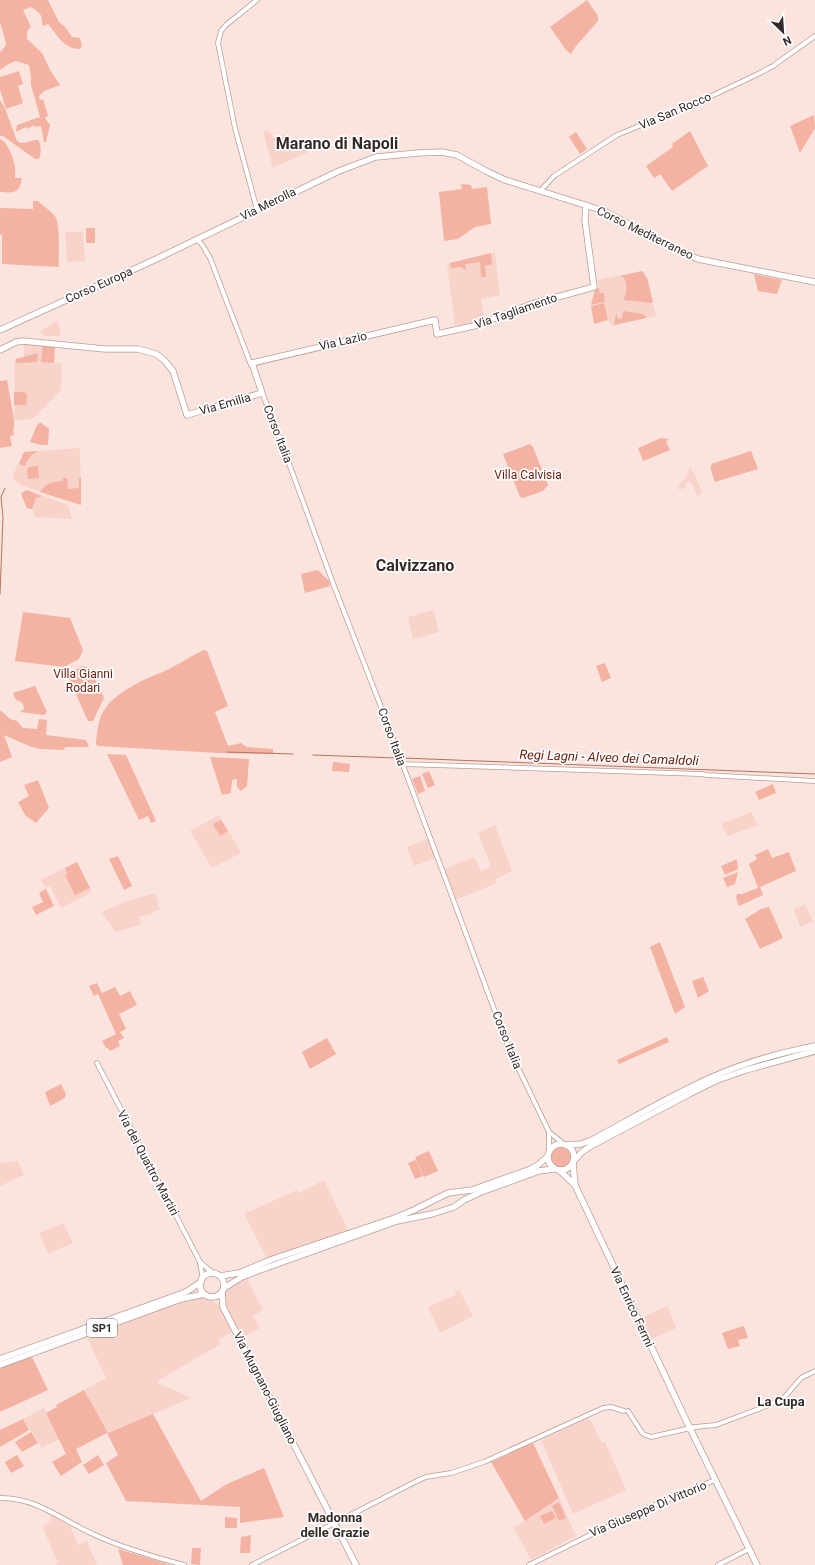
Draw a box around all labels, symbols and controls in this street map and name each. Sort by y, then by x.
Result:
north arrow [763,12,803,52]
text: N [781,33,793,48]
street label: Via San Rocco [637,89,713,132]
district label: Marano di Napoli [276,134,398,153]
street label: Via Merolla [238,185,298,223]
street label: Corso Mediterraneo [594,204,696,263]
street label: Corso Europa [63,264,135,306]
street label: Via Tagliamento [473,290,559,332]
street label: Via Lazio [318,329,368,353]
street label: Via Emilia [198,390,252,418]
street label: Corso Italia [261,403,295,465]
park label: Villa Calvisia [494,468,562,482]
district label: Calvizzano [376,556,454,575]
park label: Villa Gianni Rodari [53,667,113,695]
street label: Corso Italia [375,706,409,768]
water label: Regi Lagni - Alveo dei Camaldoli [519,747,700,768]
street label: Corso Italia [489,1009,525,1071]
street label: Via dei Quattro Martiri [114,1108,182,1218]
street label: Via Enrico Fermi [607,1265,657,1349]
road number: SP1 [87,1319,117,1337]
street label: Via Mugnano-Giugliano [231,1330,299,1447]
district label: La Cupa [757,1394,805,1409]
street label: Via Giuseppe Di Vittorio [587,1478,709,1540]
district label: Madonna delle Grazie [301,1510,369,1540]

